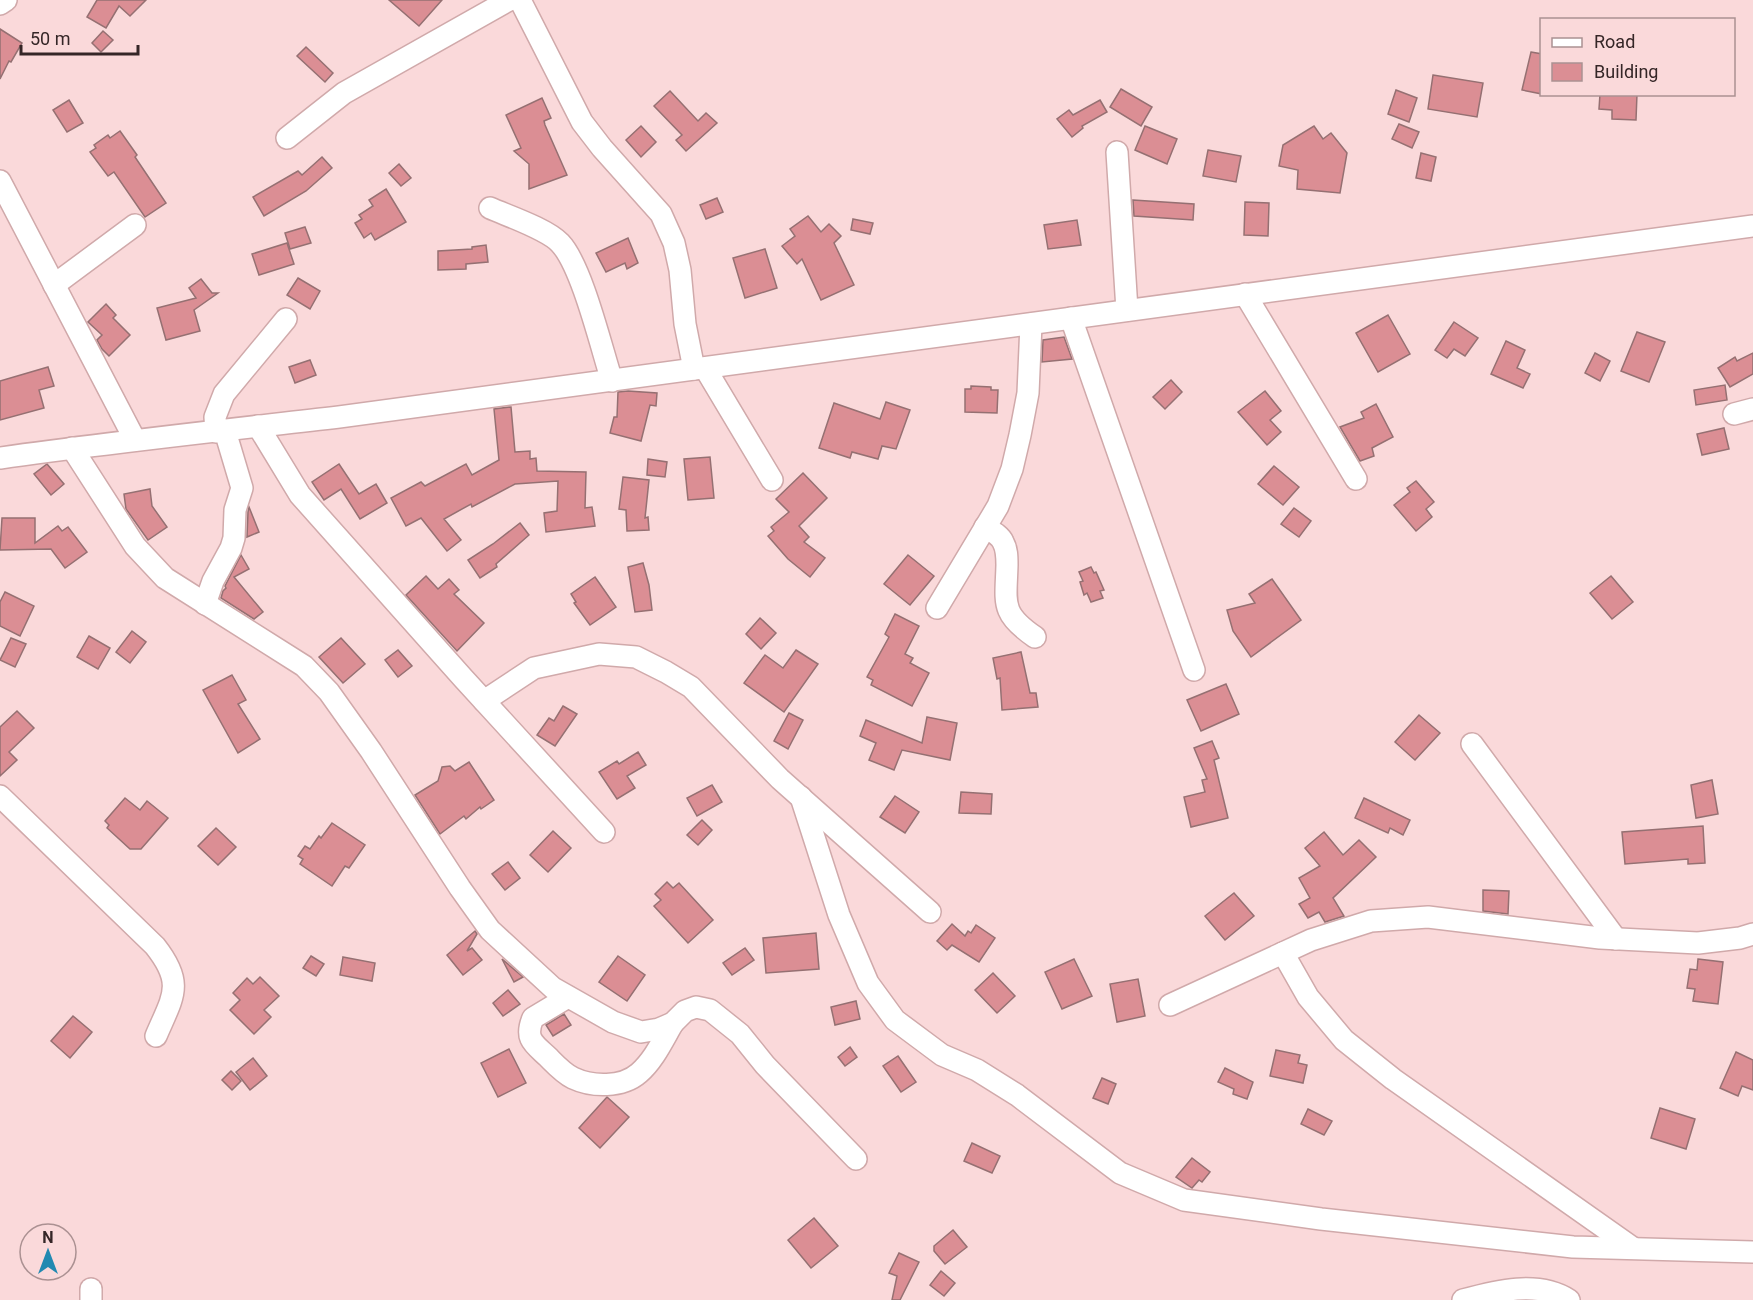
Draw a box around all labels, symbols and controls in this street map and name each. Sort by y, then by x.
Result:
scale bar [21,18,138,56]
legend [1540,18,1735,96]
text: 50 m [30,28,70,49]
text: Road [1594,31,1635,52]
text: Building [1594,61,1658,82]
north arrow [18,1222,78,1282]
text: N [42,1228,54,1247]

